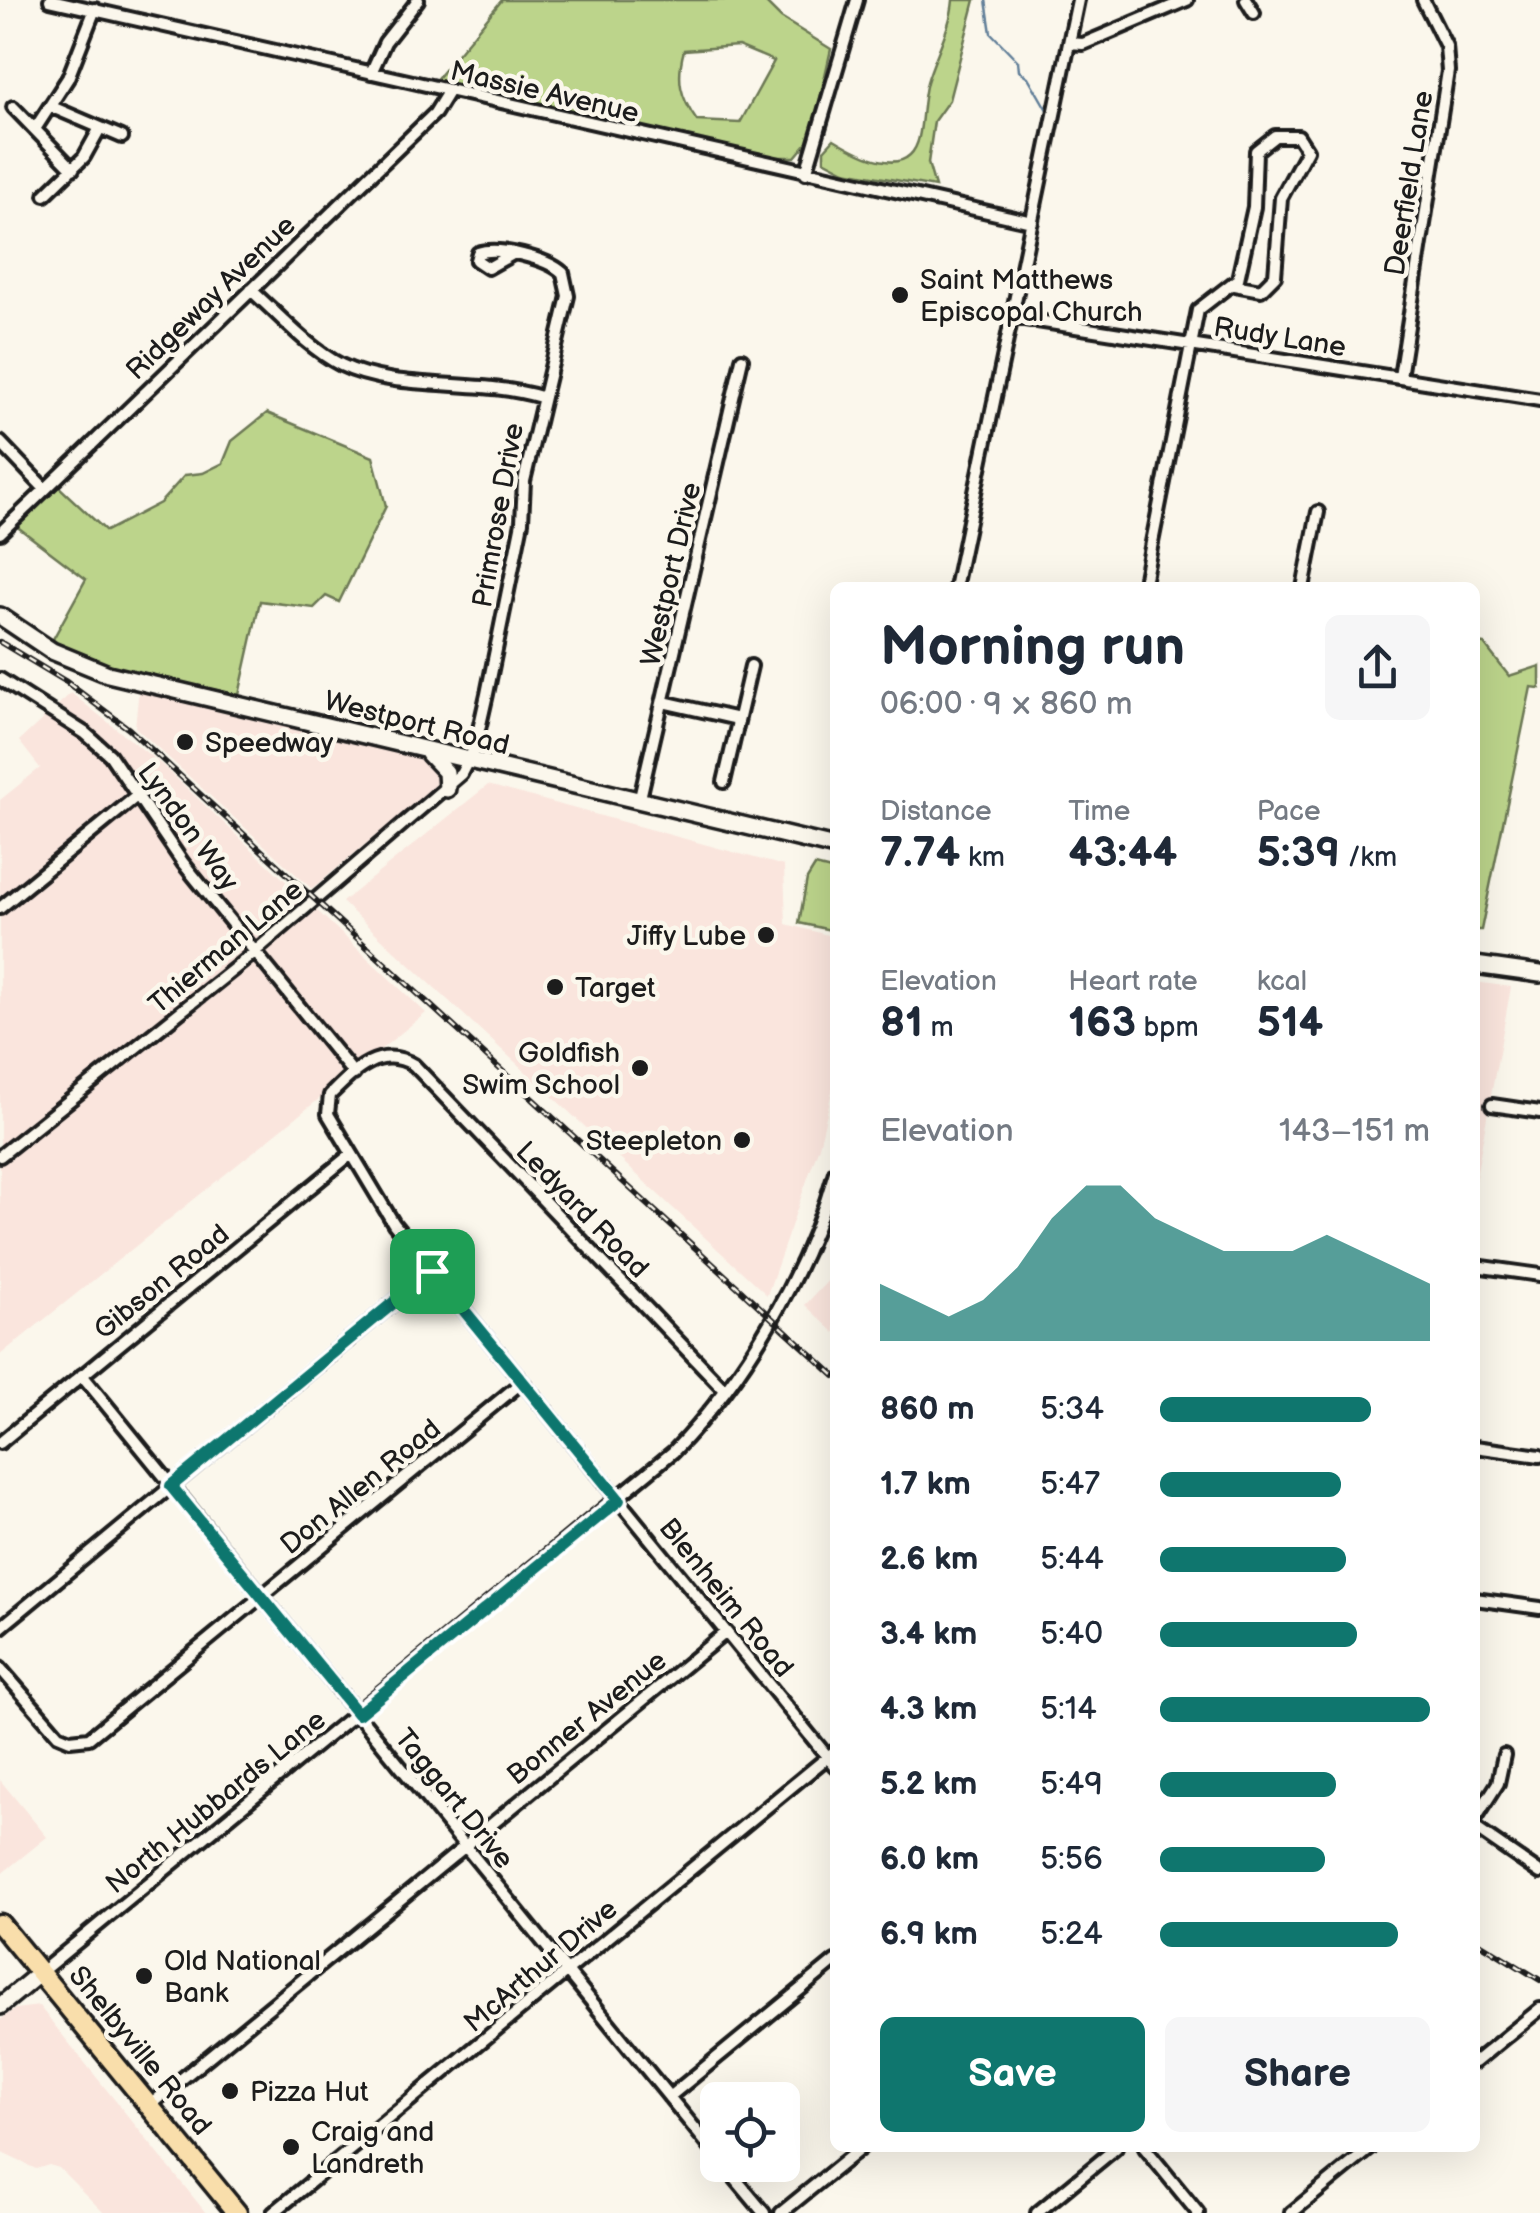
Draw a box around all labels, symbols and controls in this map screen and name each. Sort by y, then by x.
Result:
street label: Massie Avenue [447,55,642,130]
street label: Deerfield Lane [1379,88,1440,278]
street label: Ridgeway Avenue [120,209,302,387]
place label: Saint Matthews Episcopal Church [920,264,1143,329]
marker: Saint Matthews Episcopal Church [889,284,911,306]
street label: Rudy Lane [1211,311,1348,364]
street label: Primrose Drive [466,420,531,610]
street label: Westport Drive [634,479,709,669]
text: Morning run [880,614,1185,681]
button: share [1325,615,1430,720]
street label: Westport Road [321,685,513,762]
text: 06:00 · 9 × 860 m [880,685,1132,724]
place label: Speedway [205,727,334,760]
marker: Speedway [174,731,196,753]
street label: Lyndon Way [130,756,245,898]
text: Distance [880,795,992,828]
text: Time [1068,795,1130,828]
text: Pace [1257,795,1321,828]
text: 7.74 [880,828,960,879]
text: 43:44 [1068,828,1177,879]
text: 5:39 [1257,828,1340,879]
text: km [960,841,1005,874]
text: /km [1340,841,1397,874]
street label: Thierman Lane [142,873,310,1021]
place label: Jiffy Lube [627,920,746,953]
marker: Jiffy Lube [755,924,777,946]
text: Elevation [880,965,997,998]
text: Heart rate [1068,965,1198,998]
text: kcal [1257,965,1307,998]
place label: Target [575,972,656,1005]
marker: Target [544,976,566,998]
text: 81 [880,998,923,1049]
text: 163 [1068,998,1136,1049]
text: 514 [1257,998,1323,1049]
text: m [923,1011,954,1044]
text: bpm [1136,1011,1199,1044]
place label: Goldfish Swim School [462,1037,620,1102]
marker: Goldfish Swim School [629,1057,651,1079]
text: Elevation [880,1112,1013,1151]
text: 143–151 m [1279,1112,1430,1151]
place label: Steepleton [586,1125,722,1158]
marker: Steepleton [731,1129,753,1151]
street label: Ledyard Road [509,1135,655,1285]
street label: Gibson Road [88,1218,236,1347]
pin [390,1229,475,1314]
icon: arrive [405,1244,460,1299]
text: 860 m [880,1390,975,1429]
text: 5:34 [1040,1390,1104,1429]
street label: Don Allen Road [274,1413,448,1562]
text: 1.7 km [880,1465,971,1504]
text: 5:47 [1040,1465,1100,1504]
street label: Blenheim Road [652,1512,800,1684]
text: 2.6 km [880,1540,978,1579]
text: 5:44 [1040,1540,1104,1579]
text: 3.4 km [880,1615,977,1654]
text: 5:40 [1040,1615,1103,1654]
street label: Bonner Avenue [501,1644,673,1792]
text: 4.3 km [880,1690,977,1729]
text: 5:14 [1040,1690,1097,1729]
street label: North Hubbards Lane [99,1703,332,1901]
street label: Taggart Drive [387,1722,520,1876]
text: 5.2 km [880,1765,977,1804]
text: 5:49 [1040,1765,1103,1804]
text: 6.0 km [880,1840,979,1879]
text: 5:56 [1040,1840,1103,1879]
street label: McArthur Drive [458,1893,624,2040]
text: 6.9 km [880,1915,978,1954]
text: 5:24 [1040,1915,1103,1954]
place label: Old National Bank [164,1945,321,2010]
street label: Shelbyville Road [62,1960,218,2142]
marker: Old National Bank [133,1965,155,1987]
button: Save [880,2017,1145,2132]
button: Share [1165,2017,1430,2132]
place label: Pizza Hut [250,2076,369,2109]
marker: Pizza Hut [219,2080,241,2102]
map controls [700,2082,800,2182]
button: locate [700,2082,800,2182]
place label: Craig and Landreth [311,2116,434,2181]
marker: Craig and Landreth [280,2136,302,2158]

